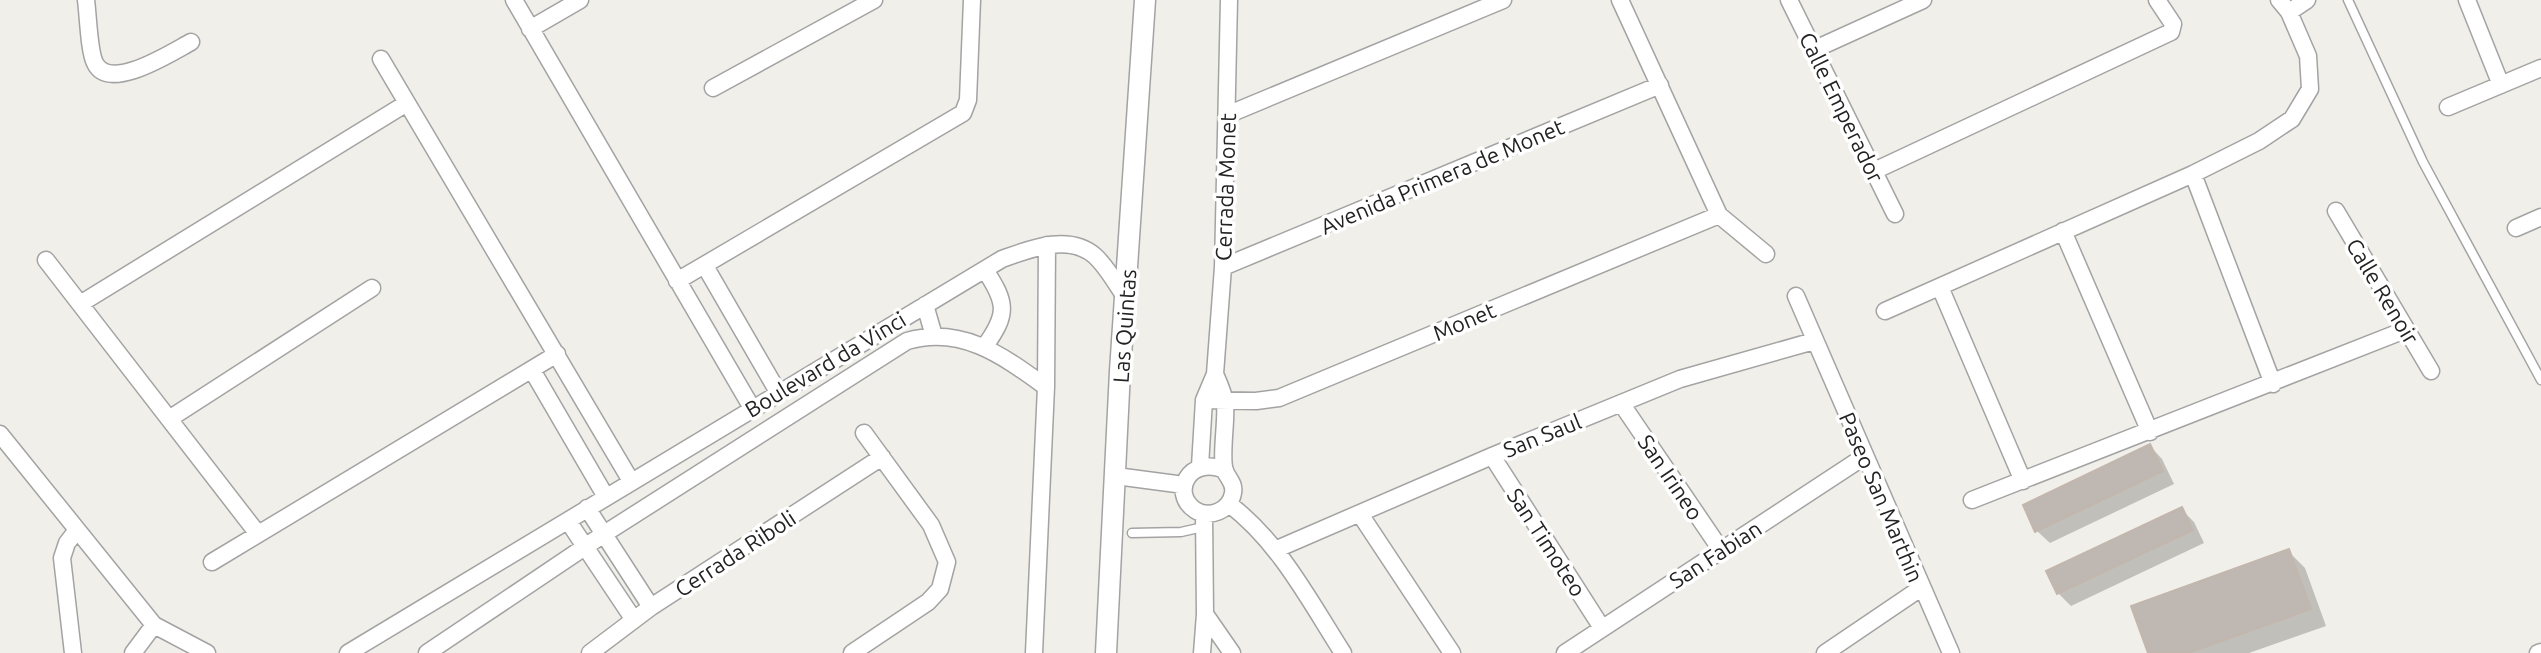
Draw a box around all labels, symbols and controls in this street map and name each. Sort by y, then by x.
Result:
street label: Calle Emperador [1795,28,1889,187]
street label: Cerrada Monet [1210,112,1240,261]
street label: Avenida Primera de Monet [1317,113,1568,239]
street label: Calle Renoir [2342,234,2425,349]
street label: Las Quintas [1108,268,1140,384]
street label: Monet [1429,297,1499,345]
street label: Boulevard da Vinci [740,306,910,422]
street label: San Saul [1499,408,1585,462]
street label: Paseo San Marthin [1835,408,1929,586]
street label: San Irineo [1633,430,1709,524]
street label: San Timoteo [1503,483,1591,601]
street label: Cerrada Riboli [670,505,800,601]
street label: San Fabian [1664,515,1766,593]

